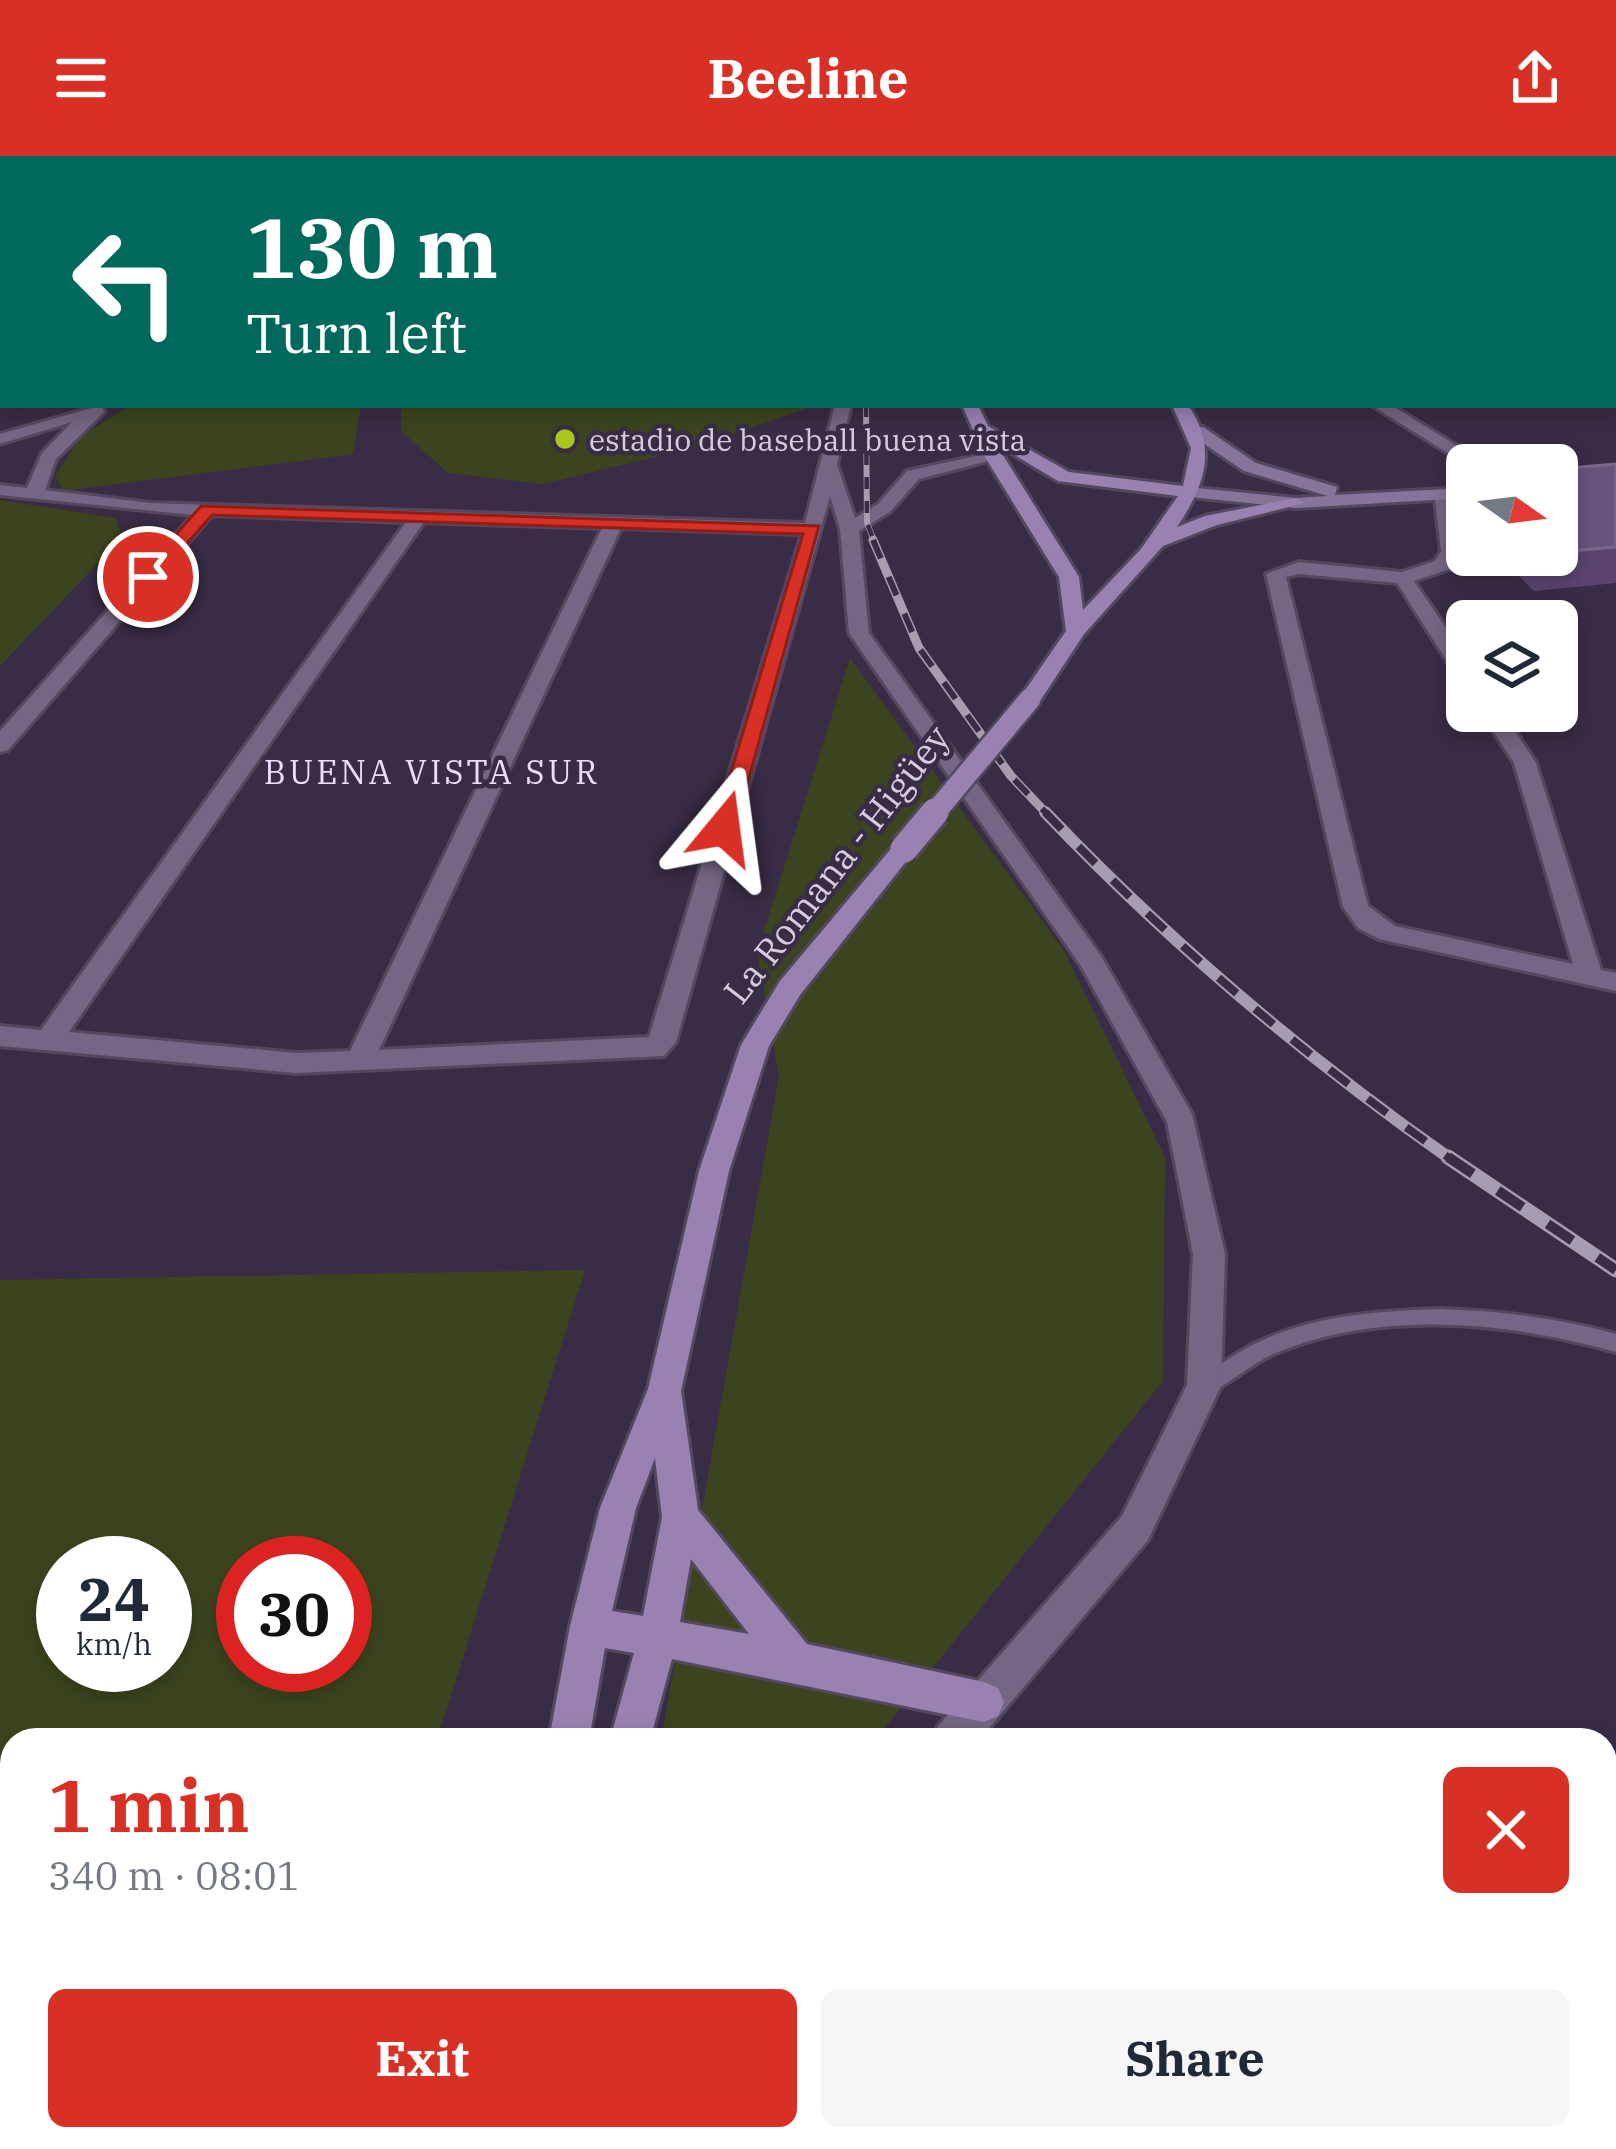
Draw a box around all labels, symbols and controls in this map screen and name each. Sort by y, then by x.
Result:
text: Beeline [707,43,909,113]
icon: menu [48,45,114,111]
icon: share [1502,45,1568,111]
text: 130 m [246,192,498,301]
icon: left [48,204,204,360]
text: Turn left [246,298,467,368]
place label: estadio de baseball buena vista [589,420,1026,459]
marker: estadio de baseball buena vista [552,426,578,452]
north arrow [1446,444,1578,576]
map controls [1446,444,1578,732]
pin [97,526,199,628]
icon: arrive [115,544,181,610]
button: layers [1446,600,1578,732]
street label: La Romana - Higüey [713,715,960,1013]
district label: BUENA VISTA SUR [264,750,600,793]
position arrow [661,765,787,891]
speed limit sign: 30 [216,1536,372,1692]
text: 24 [78,1559,150,1638]
text: km/h [76,1624,152,1663]
text: 1 min [48,1758,250,1852]
button: close [1443,1767,1569,1893]
text: 340 m · 08:01 [48,1850,300,1901]
button: Exit [48,1989,797,2127]
button: Share [821,1989,1569,2127]

